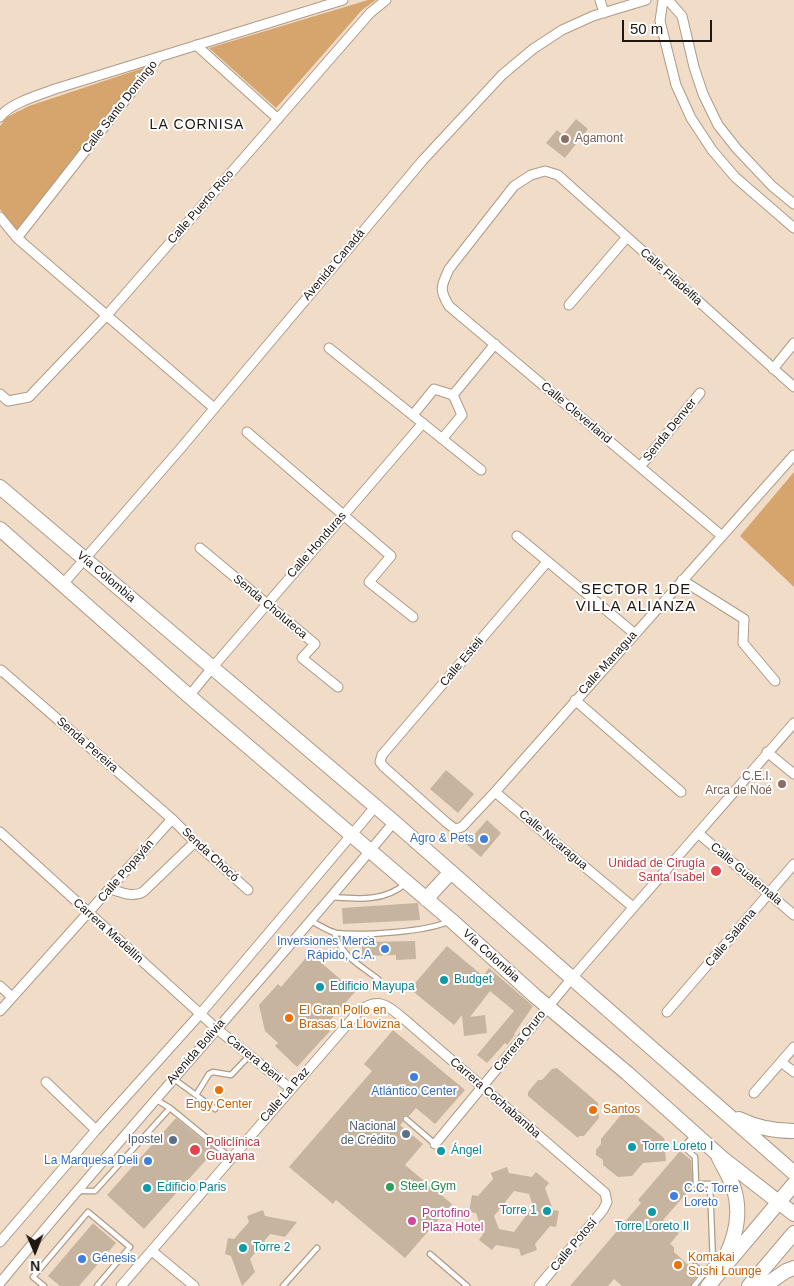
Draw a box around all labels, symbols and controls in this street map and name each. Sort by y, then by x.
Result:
scale bar [624,10,714,42]
text: 50 m [630,20,663,37]
street label: Calle Santo Domingo [79,58,161,156]
district label: LA CORNISA [148,117,246,133]
place label: Agamont [575,132,623,146]
marker: Agamont [559,133,571,145]
street label: Calle Puerto Rico [165,167,237,247]
street label: Avenida Canadá [300,226,368,304]
street label: Calle Filadelfia [637,245,705,309]
street label: Calle Cleverland [538,379,614,447]
street label: Senda Denver [640,396,700,464]
street label: Calle Honduras [284,509,350,581]
street label: Vía Colombia [74,548,138,606]
street label: Senda Choluteca [230,572,310,642]
district label: SECTOR 1 DE VILLA ALIANZA [574,581,698,616]
street label: Calle Managua [576,628,640,698]
street label: Calle Esteli [437,634,487,690]
street label: Senda Pereira [53,714,121,776]
place label: C.E.I. Arca de Noé [705,770,772,798]
marker: C.E.I. Arca de Noé [776,778,788,790]
street label: Calle Nicaragua [516,807,590,873]
street label: Senda Chocó [178,825,242,885]
place label: Agro & Pets [410,832,474,846]
marker: Agro & Pets [478,833,490,845]
street label: Calle Popayán [95,837,157,905]
street label: Calle Guatemala [707,840,785,908]
place label: Unidad de Cirugía Santa Isabel [608,857,705,885]
marker: Unidad de Cirugía Santa Isabel [709,864,723,878]
street label: Carrera Medellín [70,896,146,966]
street label: Calle Salama [703,906,759,970]
street label: Vía Colombia [459,927,523,985]
place label: Inversiones Merca Rápido, C.A. [277,935,375,963]
marker: Inversiones Merca Rápido, C.A. [379,943,391,955]
place label: Budget [454,973,492,987]
marker: Budget [438,974,450,986]
place label: Edificio Mayupa [330,980,415,994]
marker: Edificio Mayupa [314,981,326,993]
place label: El Gran Pollo en Brasas La Llovizna [299,1004,400,1032]
street label: Carrera Oruro [491,1007,549,1075]
marker: El Gran Pollo en Brasas La Llovizna [283,1012,295,1024]
street label: Avenida Bolivia [164,1016,228,1088]
street label: Carrera Beni [223,1032,285,1086]
street label: Carrera Cochabamba [447,1055,543,1141]
street label: Calle La Paz [257,1065,313,1125]
marker: Atlántico Center [408,1071,420,1083]
marker: Engy Center [213,1084,225,1096]
place label: Atlántico Center [371,1085,457,1099]
place label: Engy Center [186,1098,252,1112]
place label: Santos [603,1103,640,1117]
marker: Santos [587,1104,599,1116]
place label: Nacional de Crédito [341,1120,396,1148]
marker: Nacional de Crédito [400,1128,412,1140]
place label: Ipostel [128,1133,163,1147]
marker: Ipostel [167,1134,179,1146]
place label: Policlínica Guayana [206,1136,260,1164]
place label: Torre Loreto I [642,1140,713,1154]
marker: Torre Loreto I [626,1141,638,1153]
marker: Policlínica Guayana [188,1143,202,1157]
place label: Ángel [451,1144,482,1158]
marker: Ángel [435,1145,447,1157]
place label: La Marquesa Deli [44,1154,138,1168]
marker: La Marquesa Deli [142,1155,154,1167]
place label: Steel Gym [400,1180,456,1194]
place label: Edificio Paris [157,1181,226,1195]
marker: Steel Gym [384,1181,396,1193]
marker: Edificio Paris [141,1182,153,1194]
place label: C.C. Torre Loreto [684,1182,739,1210]
marker: C.C. Torre Loreto [668,1190,680,1202]
place label: Torre 1 [500,1204,537,1218]
marker: Torre 1 [541,1205,553,1217]
marker: Torre Loreto II [646,1206,658,1218]
place label: Portofino Plaza Hotel [422,1207,483,1235]
marker: Portofino Plaza Hotel [406,1215,418,1227]
street label: Calle Potosí [548,1216,600,1274]
place label: Torre Loreto II [615,1220,689,1234]
north arrow [10,1226,60,1276]
place label: Torre 2 [253,1241,290,1255]
marker: Torre 2 [237,1242,249,1254]
place label: Komakai Sushi Lounge [688,1251,761,1279]
place label: Génesis [92,1252,136,1266]
marker: Génesis [76,1253,88,1265]
text: N [30,1258,40,1274]
marker: Komakai Sushi Lounge [672,1259,684,1271]

